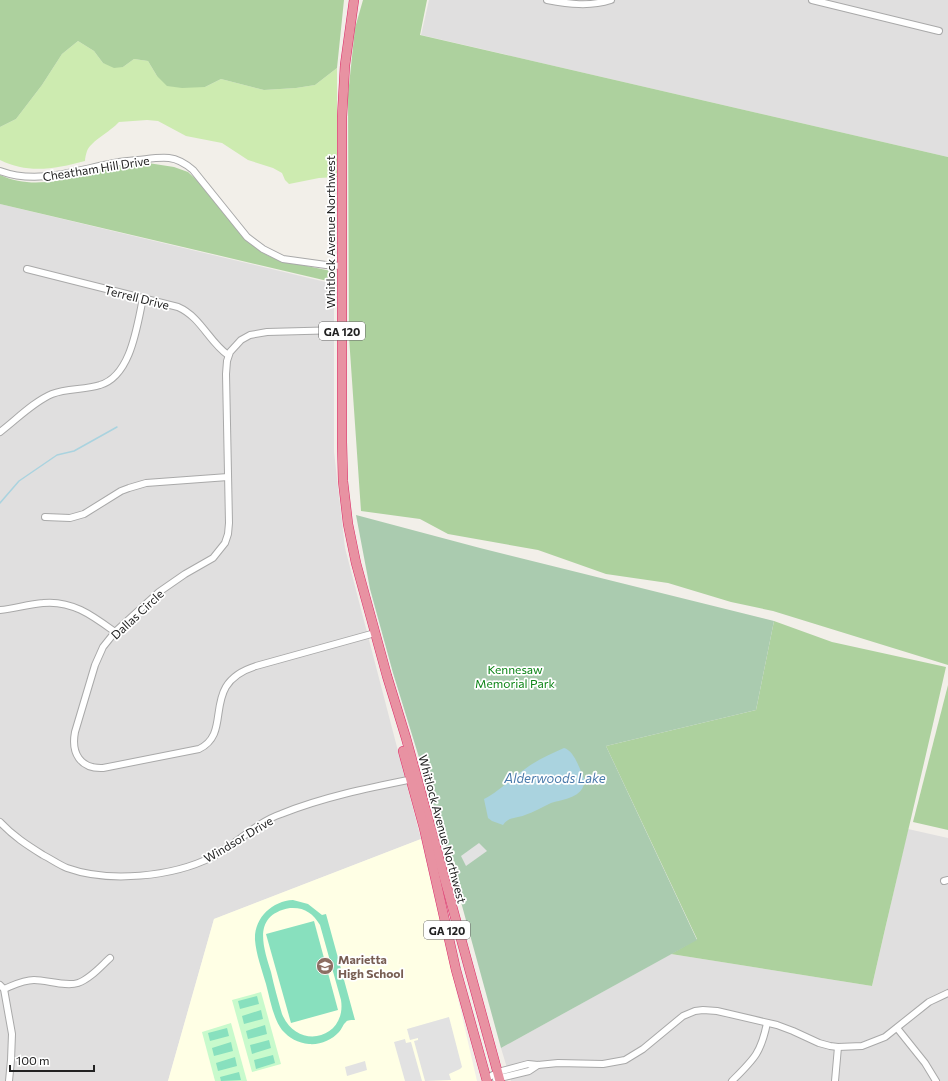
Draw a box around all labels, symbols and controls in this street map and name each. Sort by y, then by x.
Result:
street label: Cheatham Hill Drive [42,153,150,183]
street label: Whitlock Avenue Northwest [323,155,337,309]
street label: Terrell Drive [103,282,171,312]
road number: GA 120 [319,322,365,340]
street label: Dallas Circle [108,586,166,642]
park label: Kennesaw Memorial Park [475,662,556,690]
street label: Whitlock Avenue Northwest [416,753,470,905]
water label: Alderwoods Lake [503,770,606,786]
street label: Windsor Drive [201,813,275,865]
road number: GA 120 [424,921,470,939]
place label: Marietta High School [338,952,404,980]
school or university icon: Marietta High School [315,956,335,976]
scale bar [10,1047,94,1073]
text: 100 m [16,1053,50,1067]

